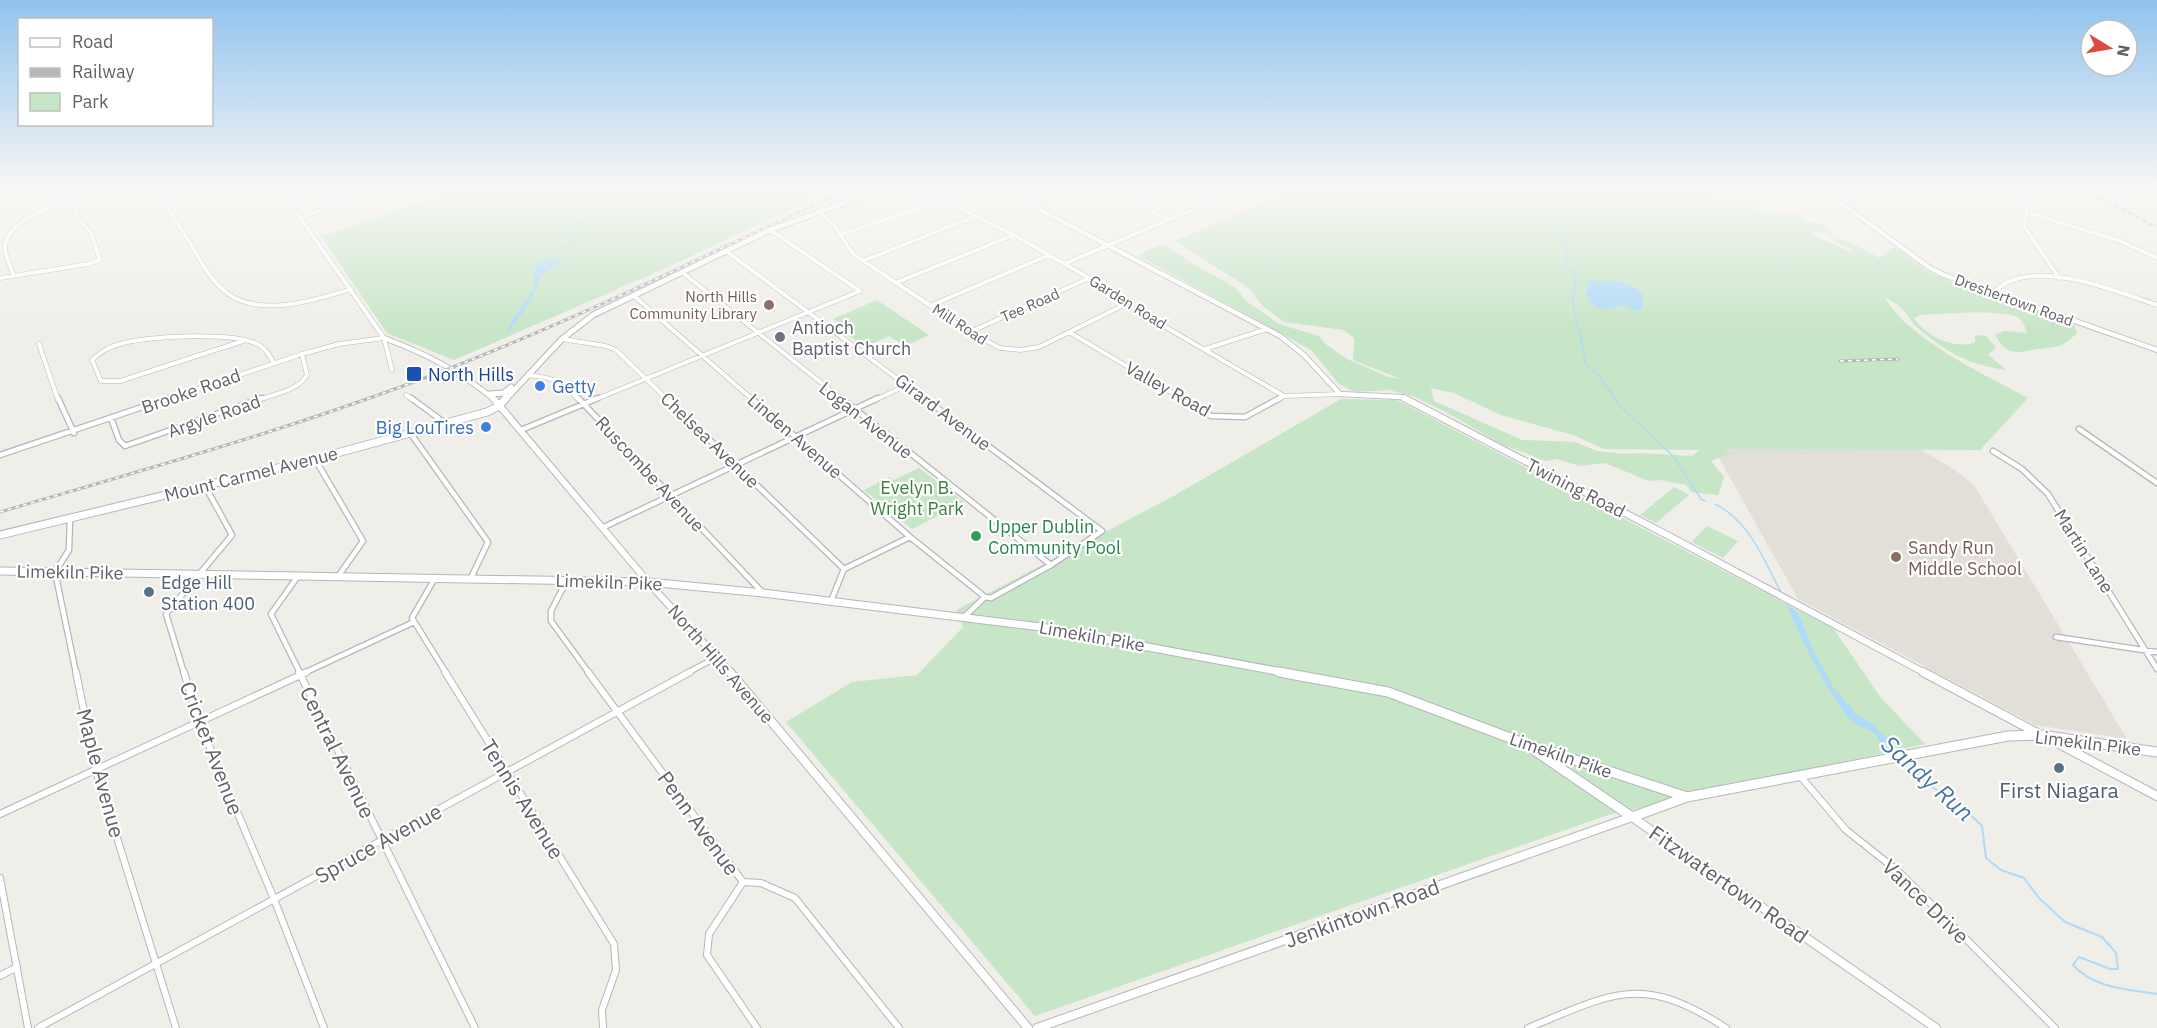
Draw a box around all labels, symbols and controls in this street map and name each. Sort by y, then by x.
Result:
legend [18,18,213,126]
north arrow [2079,18,2139,78]
text: Road [72,30,113,53]
text: N [2113,43,2135,58]
text: Railway [72,60,134,83]
text: Park [72,90,109,113]
street label: Dreshertown Road [1952,270,2076,330]
street label: Garden Road [1086,271,1170,333]
street label: Tee Road [998,284,1062,326]
place label: North Hills Community Library [629,287,758,323]
marker: North Hills Community Library [762,298,776,312]
street label: Mill Road [929,299,991,349]
place label: Antioch Baptist Church [792,316,911,360]
marker: Antioch Baptist Church [773,330,787,344]
street label: Valley Road [1121,356,1215,422]
street label: Brooke Road [139,363,243,419]
place label: North Hills [428,363,514,386]
marker: North Hills [405,365,423,383]
street label: Girard Avenue [890,368,996,456]
place label: Getty [552,375,596,398]
street label: Logan Avenue [815,376,918,464]
marker: Getty [533,379,547,393]
street label: Chelsea Avenue [656,387,764,493]
street label: Linden Avenue [743,388,847,484]
street label: Argyle Road [165,389,263,443]
street label: Ruscombe Avenue [590,411,710,537]
place label: Big LouTires [376,416,474,439]
marker: Big LouTires [479,420,493,434]
street label: Mount Carmel Avenue [162,441,340,507]
street label: Twining Road [1523,453,1629,523]
park label: Evelyn B. Wright Park [870,476,964,520]
street label: Martin Lane [2049,505,2119,597]
place label: Upper Dublin Community Pool [988,515,1121,559]
marker: Upper Dublin Community Pool [969,529,983,543]
place label: Sandy Run Middle School [1908,536,2022,580]
marker: Sandy Run Middle School [1889,550,1903,564]
street label: Limekiln Pike [16,560,124,584]
street label: Limekiln Pike [555,569,663,595]
place label: Edge Hill Station 400 [161,571,255,615]
marker: Edge Hill Station 400 [142,585,156,599]
street label: North Hills Avenue [663,600,779,728]
street label: Limekiln Pike [1037,615,1147,657]
street label: Cricket Avenue [174,677,250,819]
street label: Central Avenue [294,681,382,823]
street label: Maple Avenue [70,705,132,841]
street label: Limekiln Pike [2034,725,2143,761]
street label: Limekiln Pike [1507,727,1615,783]
water label: Sandy Run [1875,728,1981,828]
street label: Tennis Avenue [475,734,571,864]
marker: First Niagara [2052,761,2066,775]
street label: Penn Avenue [652,765,746,881]
place label: First Niagara [1999,776,2119,804]
street label: Spruce Avenue [310,797,446,889]
street label: Fitzwatertown Road [1644,819,1814,949]
street label: Vance Drive [1876,852,1976,950]
street label: Jenkintown Road [1281,872,1443,954]

